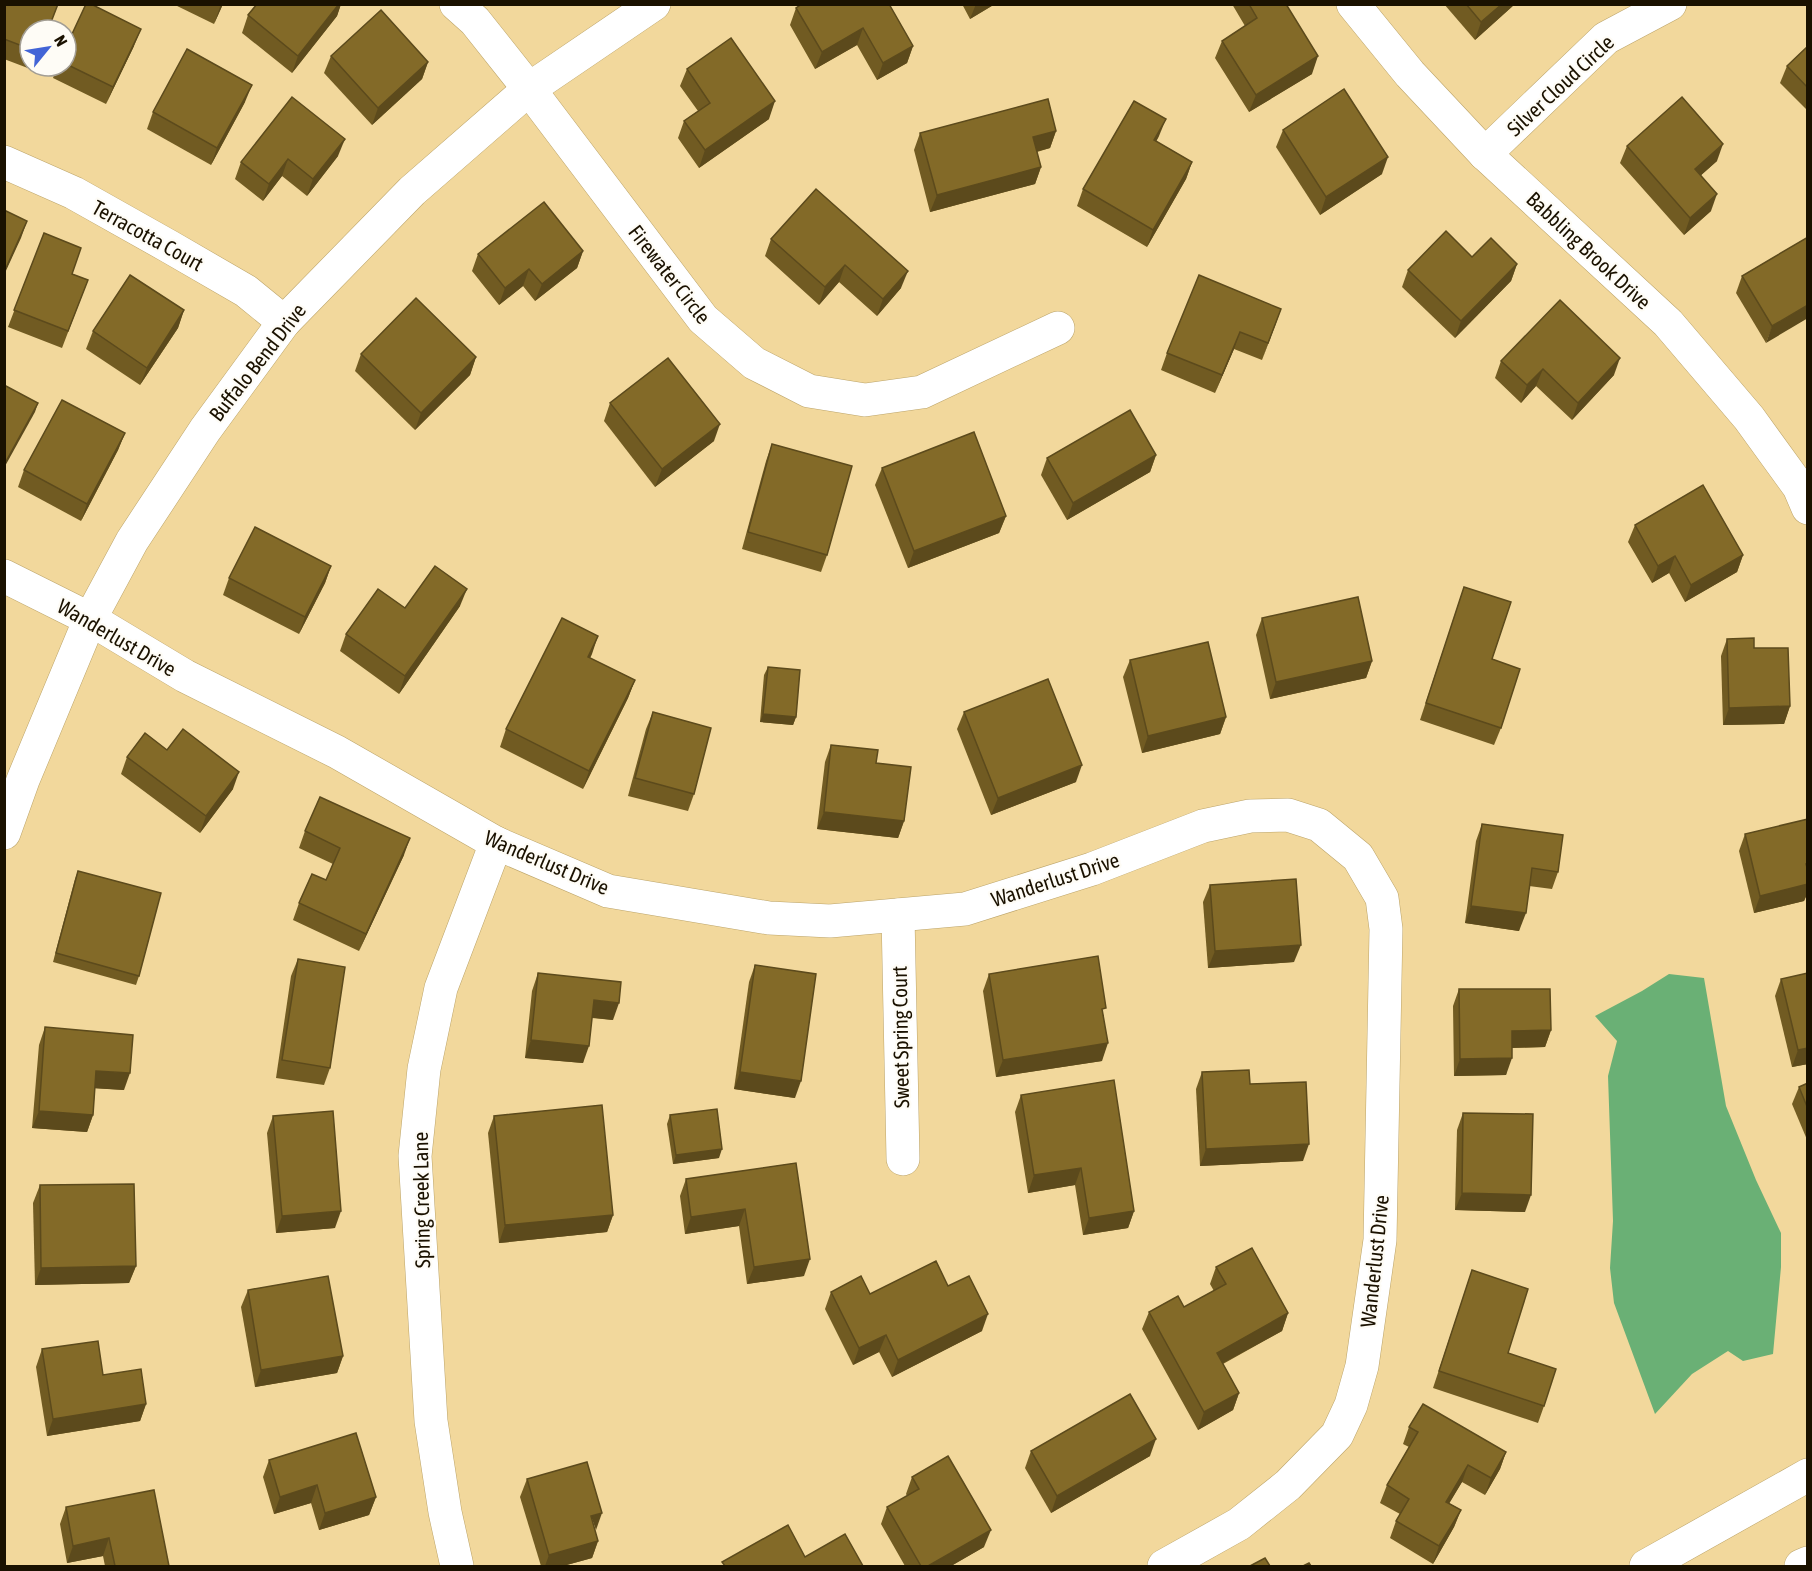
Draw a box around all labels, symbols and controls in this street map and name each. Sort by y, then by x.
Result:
north arrow [18,18,78,78]
street label: Silver Cloud Circle [1502,30,1618,140]
text: N [51,32,71,49]
street label: Babbling Brook Drive [1522,186,1656,314]
street label: Terracotta Court [88,195,208,275]
street label: Firewater Circle [624,220,716,328]
street label: Buffalo Bend Drive [204,298,310,426]
street label: Wanderlust Drive [53,593,181,681]
street label: Wanderlust Drive [481,825,613,899]
street label: Wanderlust Drive [988,847,1122,911]
street label: Sweet Spring Court [887,966,913,1108]
street label: Spring Creek Lane [408,1132,434,1268]
street label: Wanderlust Drive [1355,1194,1393,1328]

